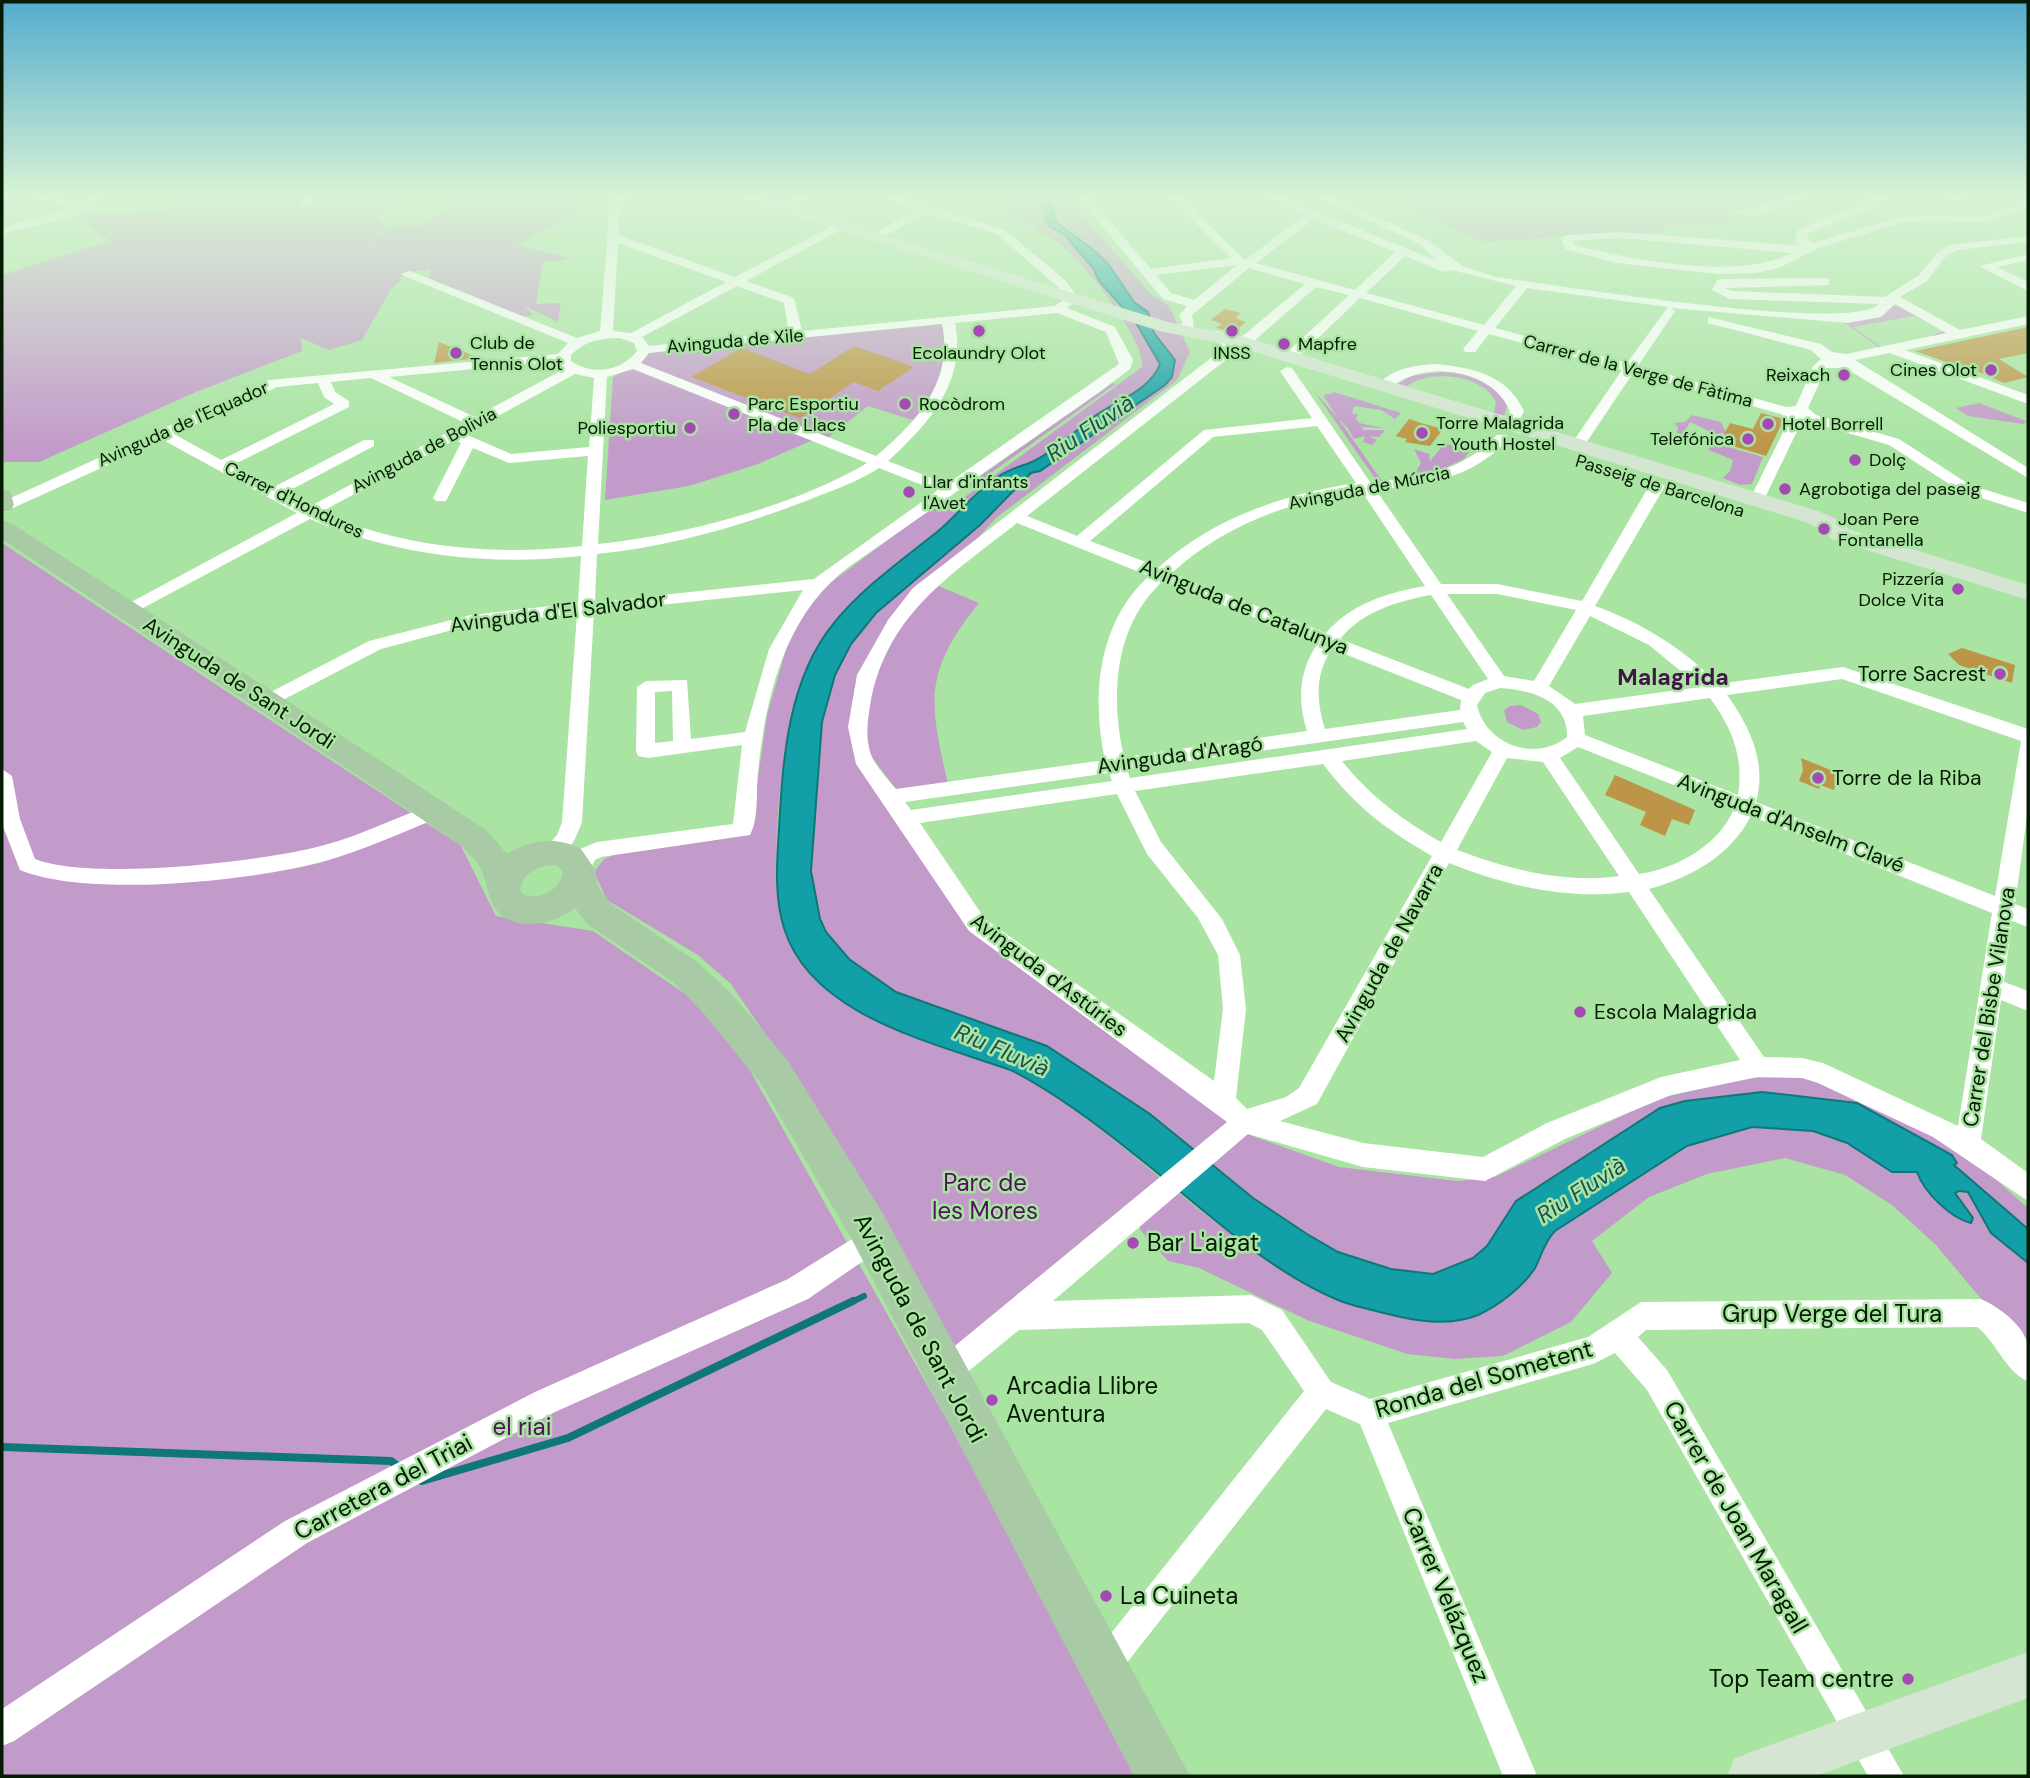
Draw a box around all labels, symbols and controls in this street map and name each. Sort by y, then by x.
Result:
street label: Avinguda de Xile [666,323,804,359]
marker: Ecolaundry Olot [971,323,987,339]
marker: INSS [1224,323,1240,339]
street label: Carrer de la Verge de Fàtima [1521,329,1755,413]
place label: Club de Tennis Olot [470,331,563,376]
place label: Mapfre [1298,332,1357,356]
marker: Mapfre [1276,336,1292,352]
place label: Ecolaundry Olot [912,341,1046,365]
place label: INSS [1213,341,1251,365]
marker: Club de Tennis Olot [448,345,464,361]
place label: Cines Olot [1890,358,1977,382]
marker: Cines Olot [1983,362,1999,378]
place label: Reixach [1766,363,1830,387]
marker: Reixach [1836,367,1852,383]
street label: Avinguda de l'Equador [94,375,273,473]
water label: Riu Fluvià [1040,388,1140,468]
place label: Parc Esportiu Pla de Llacs [748,392,859,437]
place label: Rocòdrom [919,392,1005,416]
marker: Rocòdrom [897,396,913,412]
street label: Avinguda de Bolivia [347,402,501,498]
marker: Parc Esportiu Pla de Llacs [726,406,742,422]
place label: Torre Malagrida - Youth Hostel [1436,411,1564,456]
place label: Hotel Borrell [1782,412,1883,436]
place label: Poliesportiu [578,416,676,440]
marker: Hotel Borrell [1760,416,1776,432]
marker: Poliesportiu [682,420,698,436]
marker: Torre Malagrida - Youth Hostel [1414,425,1430,441]
place label: Telefónica [1650,427,1734,451]
marker: Telefónica [1740,431,1756,447]
place label: Dolç [1869,448,1906,472]
street label: Passeig de Barcelona [1572,449,1748,523]
marker: Dolç [1847,452,1863,468]
street label: Carrer d'Hondures [220,456,368,544]
street label: Avinguda de Múrcia [1286,461,1452,515]
place label: Llar d'infants l'Avet [923,470,1029,515]
place label: Agrobotiga del paseig [1799,477,1981,501]
marker: Agrobotiga del paseig [1777,481,1793,497]
marker: Llar d'infants l'Avet [901,484,917,500]
place label: Joan Pere Fontanella [1838,507,1923,552]
marker: Joan Pere Fontanella [1816,521,1832,537]
street label: Avinguda de Catalunya [1136,552,1352,662]
place label: Pizzería Dolce Vita [1858,567,1944,612]
marker: Pizzería Dolce Vita [1950,581,1966,597]
street label: Avinguda d'El Salvador [448,585,668,639]
street label: Avinguda de Sant Jordi [138,610,340,756]
place label: Torre Sacrest [1858,660,1986,688]
district label: Malagrida [1617,662,1729,692]
marker: Torre Sacrest [1992,666,2008,682]
street label: Avinguda d'Aragó [1095,730,1265,780]
place label: Torre de la Riba [1832,764,1981,792]
street label: Avinguda d'Anselm Clavé [1674,767,1909,879]
marker: Torre de la Riba [1810,770,1826,786]
street label: Avinguda de Navarra [1328,859,1450,1047]
street label: Carrer del Bisbe Vilanova [1956,885,2022,1129]
street label: Avinguda d'Astúries [965,907,1133,1043]
place label: Escola Malagrida [1594,998,1757,1026]
marker: Escola Malagrida [1572,1004,1588,1020]
water label: Riu Fluvià [950,1017,1054,1083]
water label: Riu Fluvià [1531,1150,1631,1230]
park label: Parc de les Mores [932,1167,1038,1226]
street label: Avinguda de Sant Jordi [847,1208,994,1448]
place label: Bar L'aigat [1147,1227,1259,1258]
marker: Bar L'aigat [1125,1235,1141,1251]
street label: Grup Verge del Tura [1722,1298,1942,1329]
street label: Ronda del Sometent [1371,1333,1596,1424]
place label: Arcadia Llibre Aventura [1006,1370,1158,1429]
marker: Arcadia Llibre Aventura [984,1392,1000,1408]
street label: Carrer de Joan Maragall [1657,1395,1816,1639]
park label: el riai [493,1411,551,1442]
street label: Carretera del Triai [288,1426,477,1547]
street label: Carrer Velázquez [1396,1502,1497,1687]
place label: La Cuineta [1120,1580,1238,1611]
marker: La Cuineta [1098,1588,1114,1604]
place label: Top Team centre [1709,1663,1894,1694]
marker: Top Team centre [1900,1671,1916,1687]

